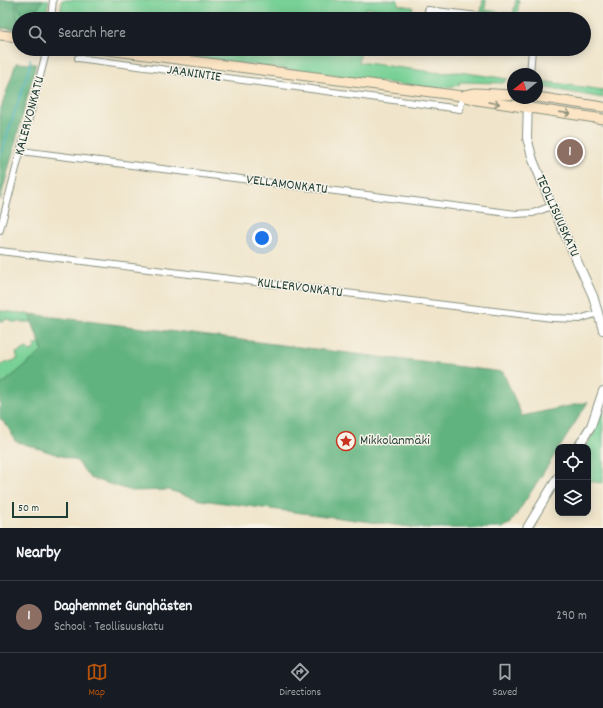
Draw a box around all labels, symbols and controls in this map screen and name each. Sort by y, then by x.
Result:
search box [12,12,591,56]
icon: search [26,23,48,45]
text: Search here [58,23,126,45]
street label: JAANINTIE [165,60,223,88]
north arrow [507,68,543,104]
street label: KALERVONKATU [10,74,50,158]
one-way arrow [487,99,500,107]
one-way arrow [558,109,571,117]
pin: 1 [557,137,583,167]
street label: VELLAMONKATU [245,170,329,200]
street label: TEOLLISUUSKATU [530,172,584,261]
your location [252,228,272,248]
street label: KULLERVONKATU [256,273,344,303]
place icon: Mikkolanmäki [335,430,357,452]
place label: Mikkolanmäki [360,431,430,451]
map controls [555,444,591,516]
button: locate [555,444,591,480]
button: layers [555,480,591,516]
scale bar [12,500,68,519]
text: 50 m [18,501,39,517]
text: Nearby [16,542,60,566]
text: Daghemmet Gunghästen [54,596,192,618]
text: 1 [28,607,30,626]
text: 290 m [556,607,587,626]
text: School · Teollisuuskatu [54,618,164,637]
tab: Map [86,661,108,701]
tab: Directions [279,661,321,701]
tab: Saved [493,661,517,701]

